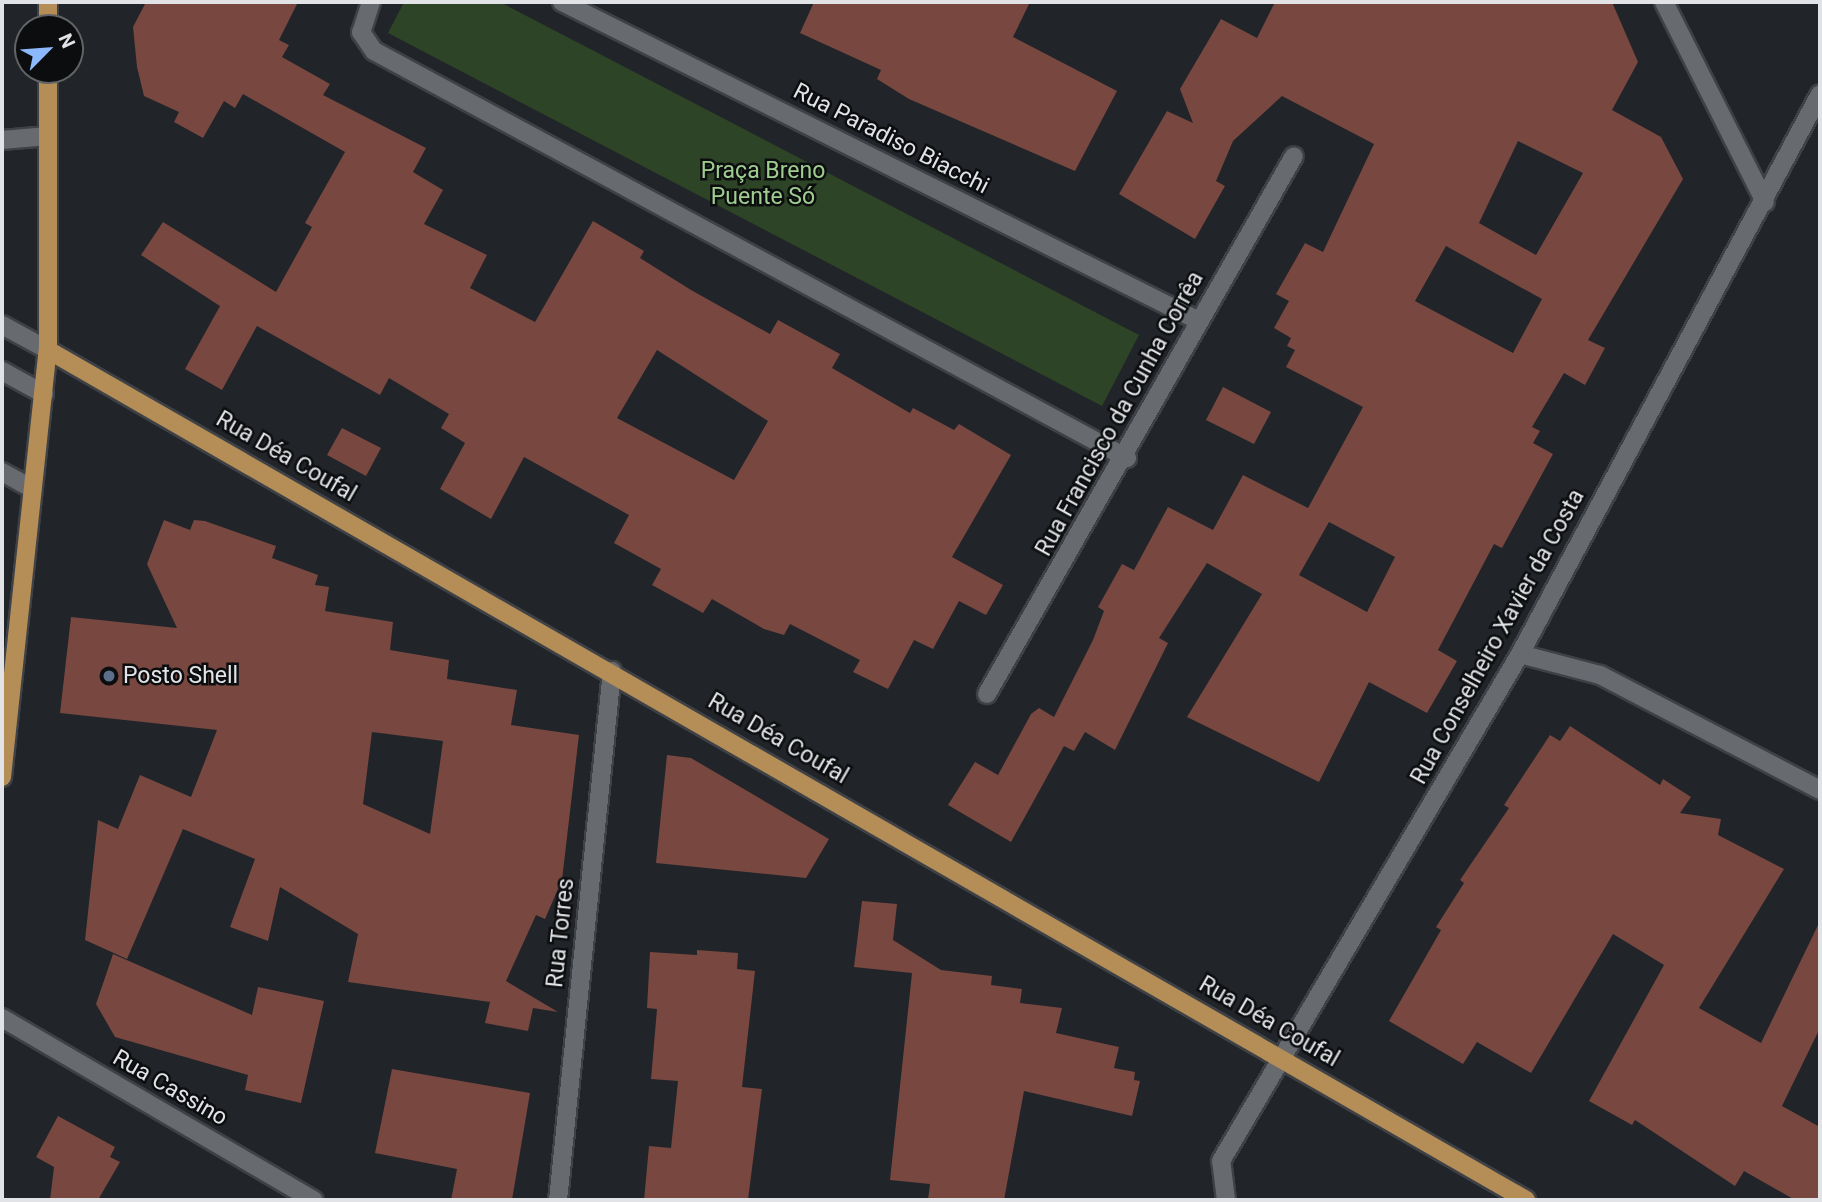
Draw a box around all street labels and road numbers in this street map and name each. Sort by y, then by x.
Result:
street label: Rua Paradiso Biacchi [789,78,993,200]
street label: Rua Francisco da Cunha Corrêa [1030,267,1210,561]
street label: Rua Déa Coufal [211,406,361,508]
street label: Rua Conselheiro Xavier da Costa [1405,485,1591,789]
street label: Rua Déa Coufal [703,688,853,790]
street label: Rua Torres [542,877,580,989]
street label: Rua Déa Coufal [1194,971,1344,1073]
street label: Rua Cassino [108,1044,232,1132]

